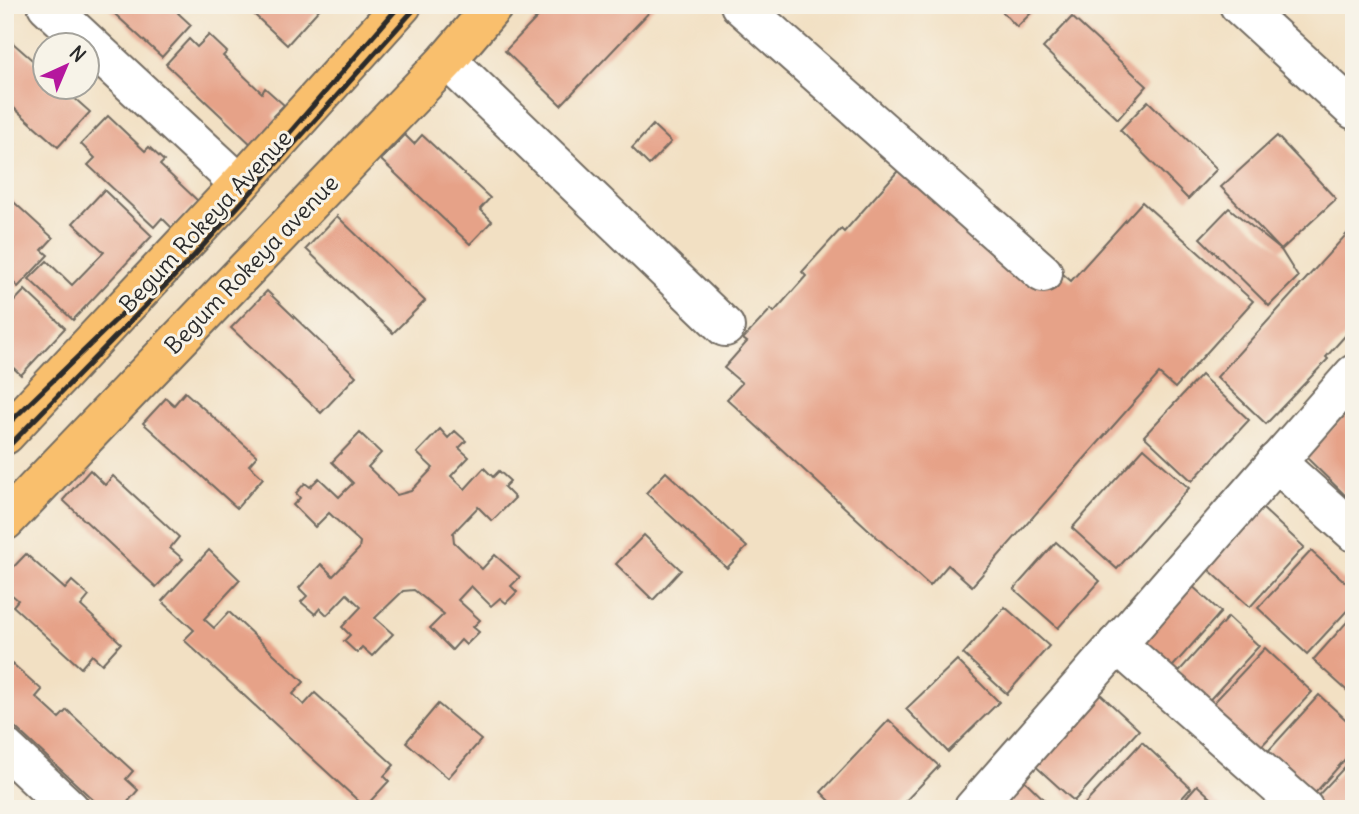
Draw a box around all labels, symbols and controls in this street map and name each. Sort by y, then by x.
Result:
north arrow [32,32,102,102]
text: N [65,41,91,67]
street label: Begum Rokeya Avenue [113,124,297,318]
street label: Begum Rokeya avenue [158,168,344,360]

